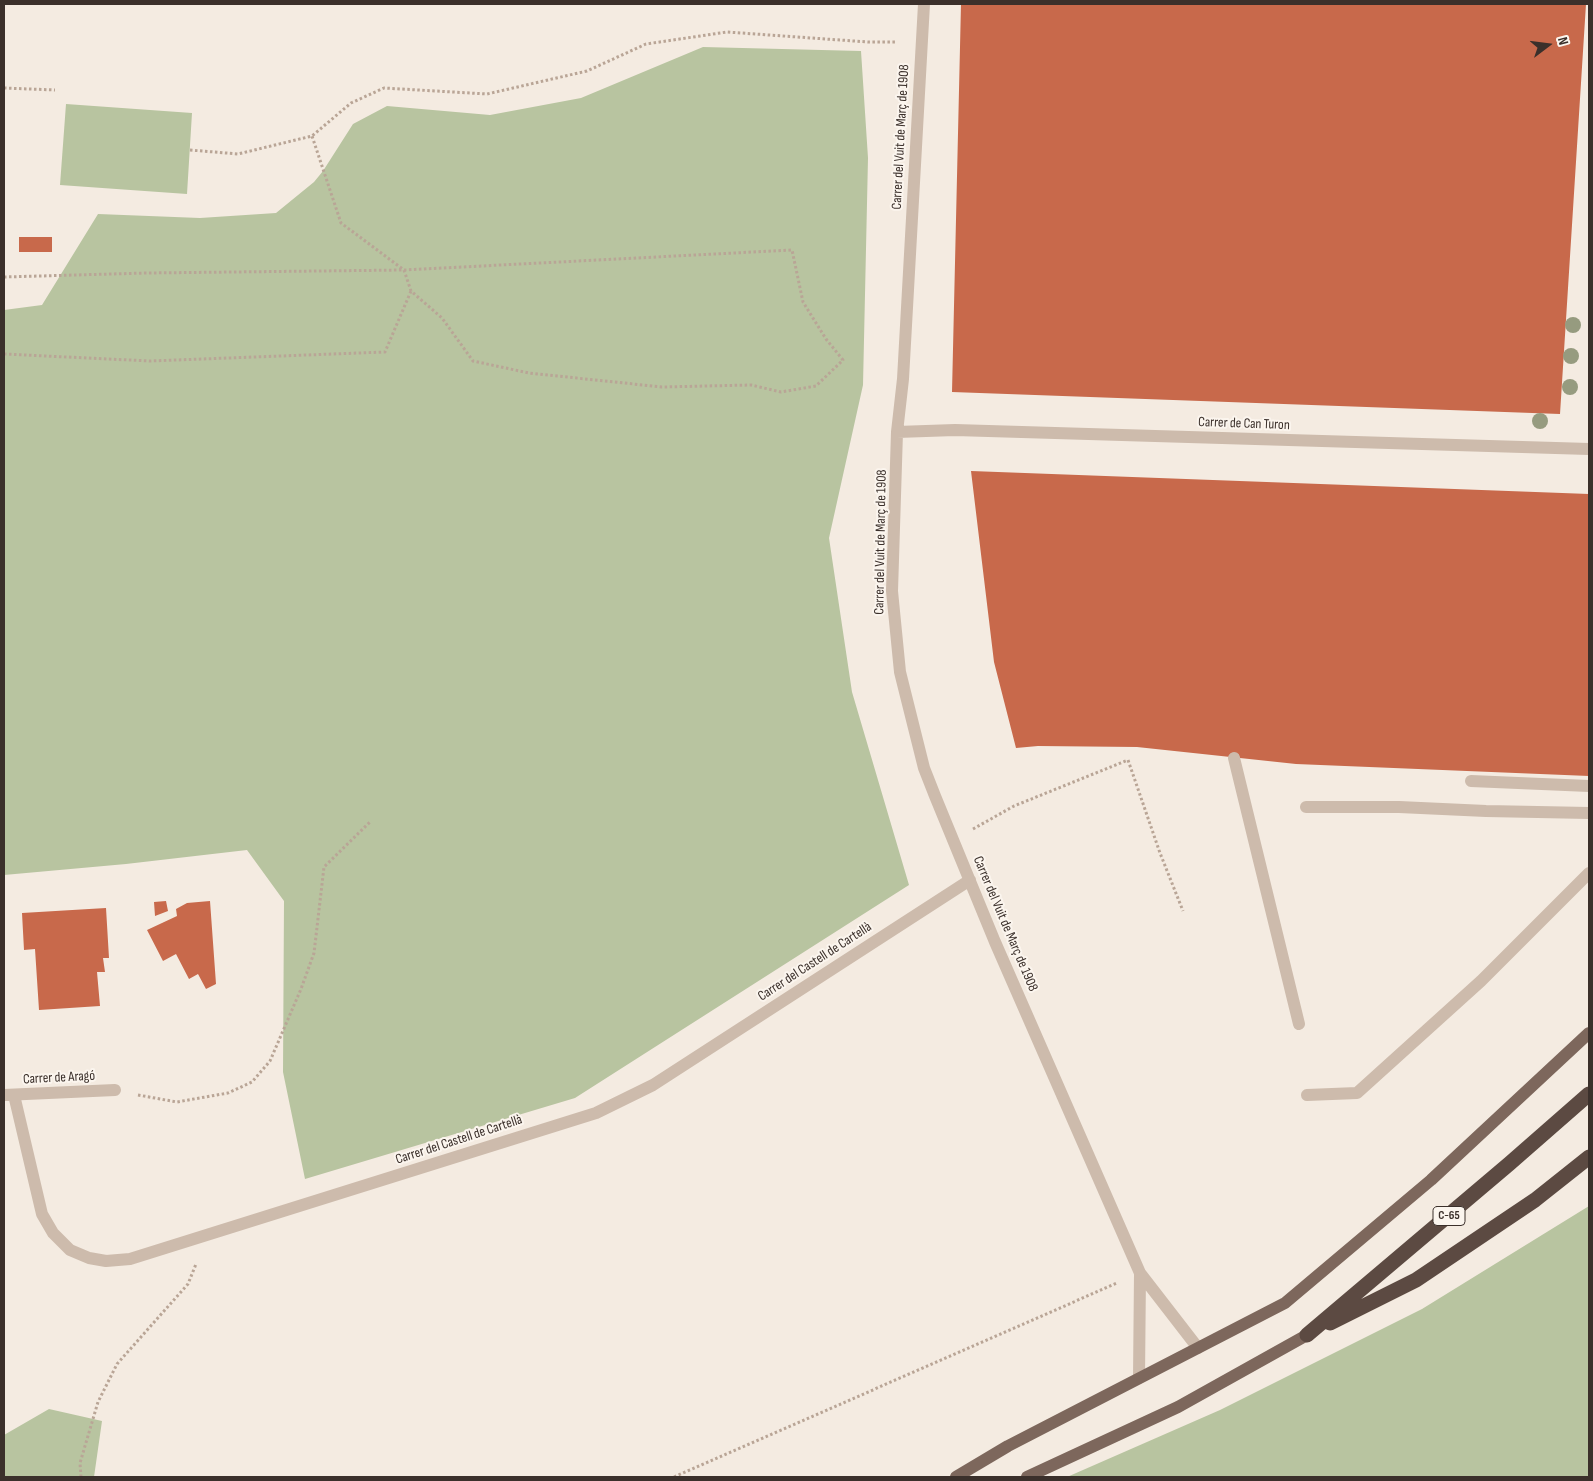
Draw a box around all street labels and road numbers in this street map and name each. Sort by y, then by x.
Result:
street label: Carrer del Vuit de Març de 1908 [889,64,913,210]
street label: Carrer de Can Turon [1198,414,1290,434]
street label: Carrer del Vuit de Març de 1908 [871,469,891,615]
street label: Carrer del Vuit de Març de 1908 [969,854,1041,994]
street label: Carrer del Castell de Cartellà [755,919,875,1005]
street label: Carrer de Aragó [23,1068,95,1088]
street label: Carrer del Castell de Cartellà [393,1112,525,1168]
road number: C-65 [1433,1206,1465,1226]

